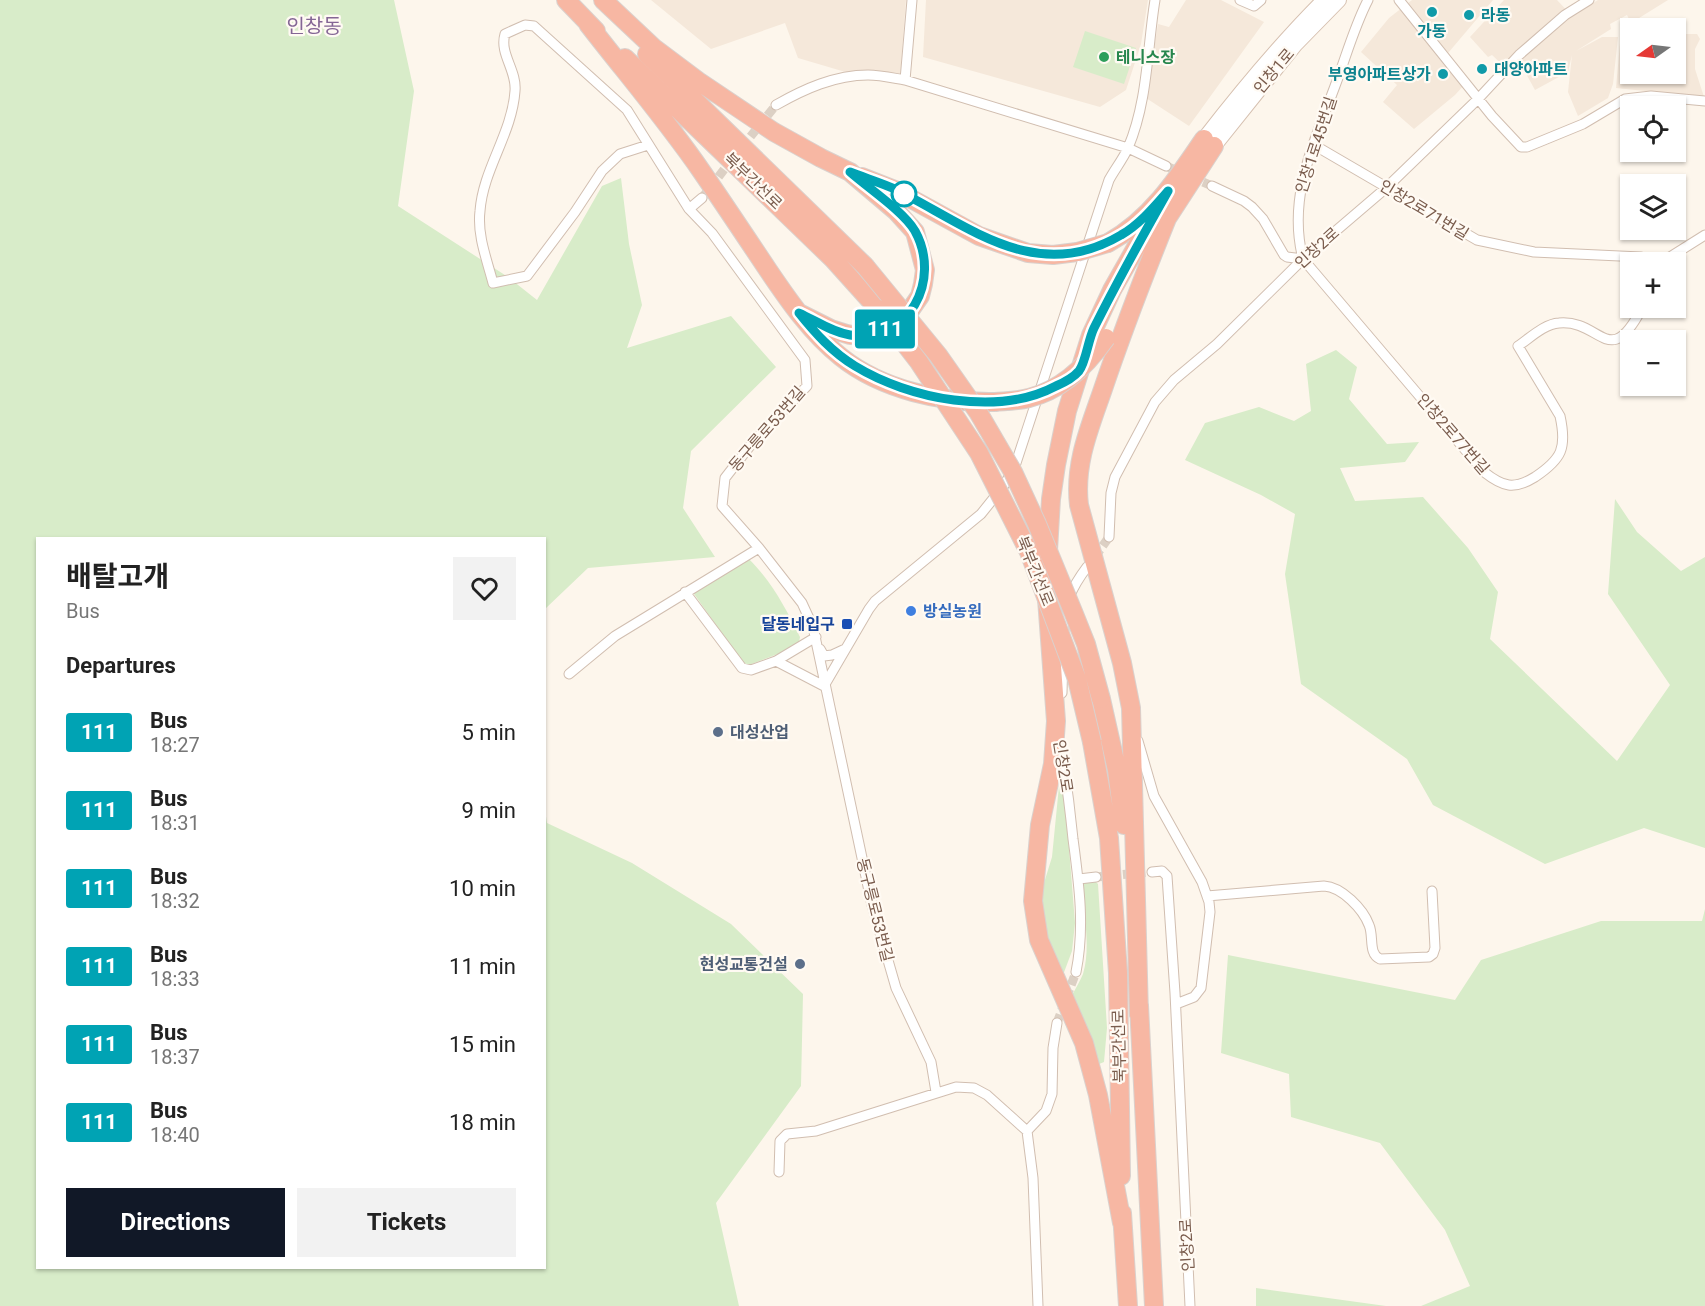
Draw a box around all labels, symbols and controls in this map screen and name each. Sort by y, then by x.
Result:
marker: 가동 [1425,5,1439,19]
place label: 라동 [1481,6,1510,25]
marker: 라동 [1462,8,1476,22]
district label: 인창동 [286,14,342,38]
north arrow [1620,18,1686,84]
map controls [1620,18,1686,396]
place label: 가동 [1417,22,1447,41]
street label: 인창1로 [1250,44,1299,97]
place label: 테니스장 [1116,48,1175,67]
marker: 테니스장 [1097,50,1111,64]
place label: 대양아파트 [1494,60,1568,79]
marker: 대양아파트 [1475,62,1489,76]
place label: 부영아파트상가 [1328,65,1431,84]
marker: 부영아파트상가 [1436,67,1450,81]
street label: 인창1로45번길 [1291,94,1341,196]
button: locate [1620,96,1686,162]
street label: 북부간선로 [720,149,786,214]
button: layers [1620,174,1686,240]
street label: 인창2로71번길 [1376,176,1472,244]
unlabelled marker [891,181,917,207]
street label: 인창2로 [1291,223,1343,273]
button: + [1620,252,1686,318]
line badge: 111 [850,310,920,348]
text: 111 [867,317,903,341]
button: − [1620,330,1686,396]
street label: 동구릉로53번길 [725,383,809,475]
street label: 인창2로77번길 [1413,390,1493,478]
street label: 북부간선로 [1012,533,1058,609]
button: heart [453,557,516,620]
text: 배탈고개 [66,560,169,593]
text: Bus [66,599,100,623]
place label: 방실농원 [923,602,982,621]
marker: 방실농원 [904,604,918,618]
place label: 달동네입구 [761,615,835,634]
marker: 달동네입구 [840,617,854,631]
text: Departures [66,653,176,678]
text: Bus [150,708,188,733]
text: 111 [81,720,117,744]
text: 5 min [461,720,516,745]
place label: 대성산업 [730,723,789,742]
marker: 대성산업 [711,725,725,739]
text: 18:27 [150,733,200,757]
street label: 인창2로 [1049,738,1077,794]
text: Bus [150,786,188,811]
text: 111 [81,798,117,822]
text: 9 min [461,798,516,823]
text: 18:31 [150,811,200,835]
street label: 동구릉로53번길 [853,856,897,964]
text: Bus [150,864,188,889]
text: 111 [81,876,117,900]
text: 10 min [449,876,516,901]
text: 18:32 [150,889,200,913]
text: Bus [150,942,188,967]
text: 111 [81,954,117,978]
text: 11 min [449,954,516,979]
place label: 현성교통건설 [700,955,788,974]
marker: 현성교통건설 [793,957,807,971]
text: 18:33 [150,967,200,991]
street label: 북부간선로 [1109,1009,1129,1083]
text: Bus [150,1020,188,1045]
text: 111 [81,1032,117,1056]
text: 15 min [449,1032,516,1057]
text: 18:37 [150,1045,200,1069]
text: Bus [150,1098,188,1123]
text: 111 [81,1110,117,1134]
text: 18 min [449,1110,516,1135]
text: 18:40 [150,1123,200,1147]
button: Directions [66,1188,285,1257]
button: Tickets [297,1188,516,1257]
street label: 인창2로 [1176,1218,1198,1272]

